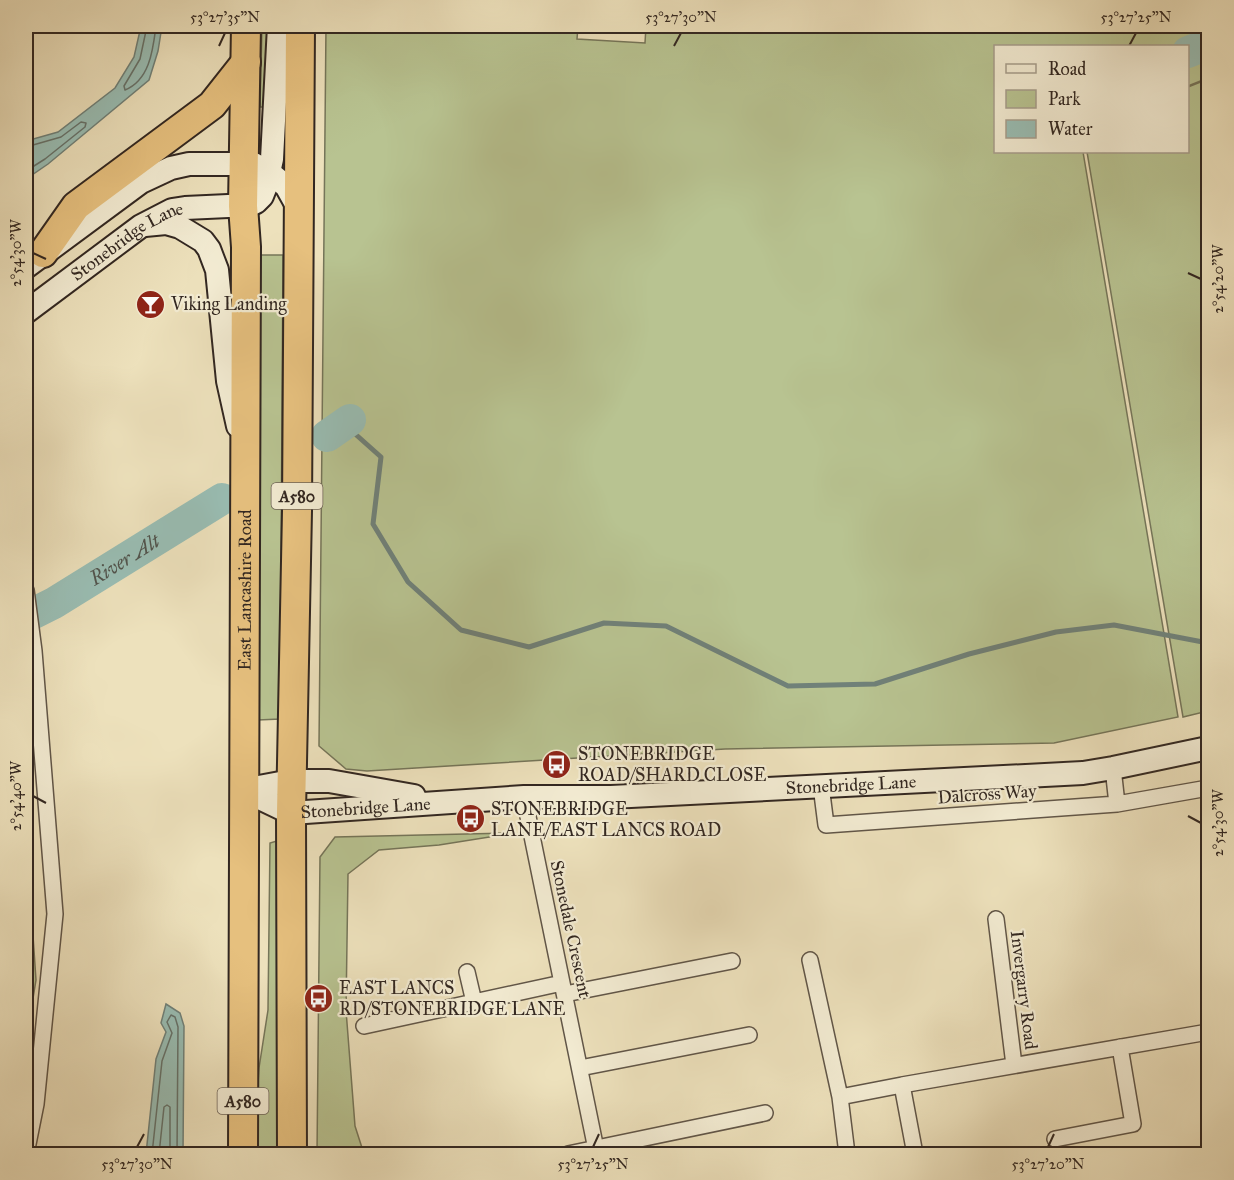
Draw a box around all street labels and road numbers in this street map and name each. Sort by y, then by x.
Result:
street label: Stonebridge Lane [66,197,184,286]
road number: A580 [272,483,322,509]
street label: East Lancashire Road [234,509,256,671]
street label: Stonebridge Lane [785,771,917,799]
street label: Dalcross Way [937,780,1038,808]
street label: Stonebridge Lane [300,792,431,823]
street label: Stonedale Crescent [546,858,596,1000]
street label: Invergarry Road [1005,929,1042,1051]
road number: A580 [218,1088,268,1114]

